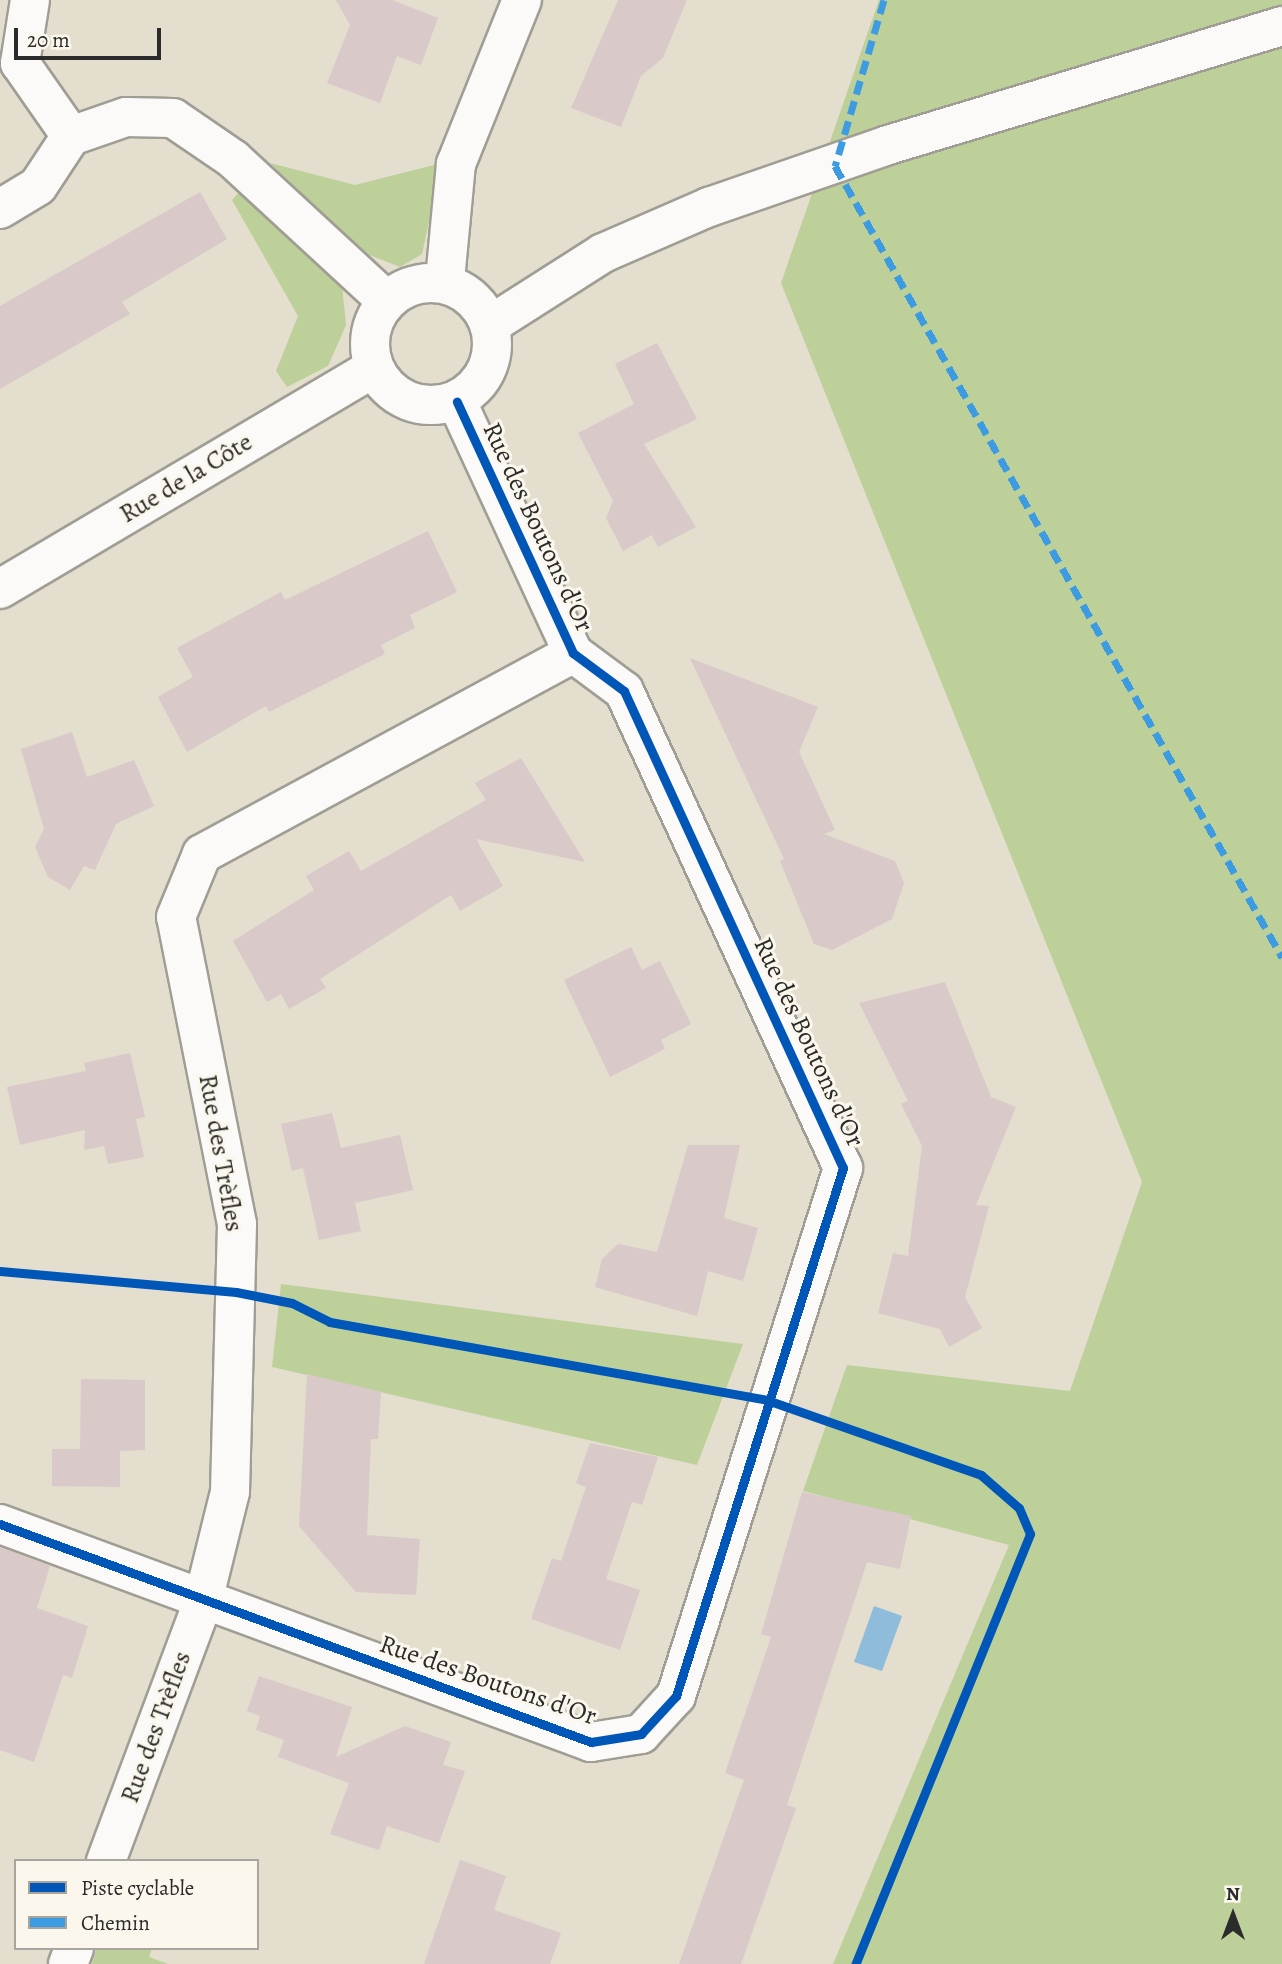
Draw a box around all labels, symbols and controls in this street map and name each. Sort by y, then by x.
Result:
scale bar [18,14,164,58]
text: 20 m [27,26,70,54]
street label: Rue des Boutons d'Or [476,417,600,637]
street label: Rue de la Côte [114,426,258,530]
street label: Rue des Boutons d'Or [747,932,871,1152]
street label: Rue des Trèfles [192,1072,250,1234]
street label: Rue des Boutons d'Or [375,1628,601,1732]
street label: Rue des Trèfles [114,1647,198,1807]
legend [14,1859,259,1950]
text: Piste cyclable [81,1874,194,1902]
north arrow [1198,1880,1268,1950]
text: N [1226,1881,1240,1907]
text: Chemin [81,1909,150,1937]

